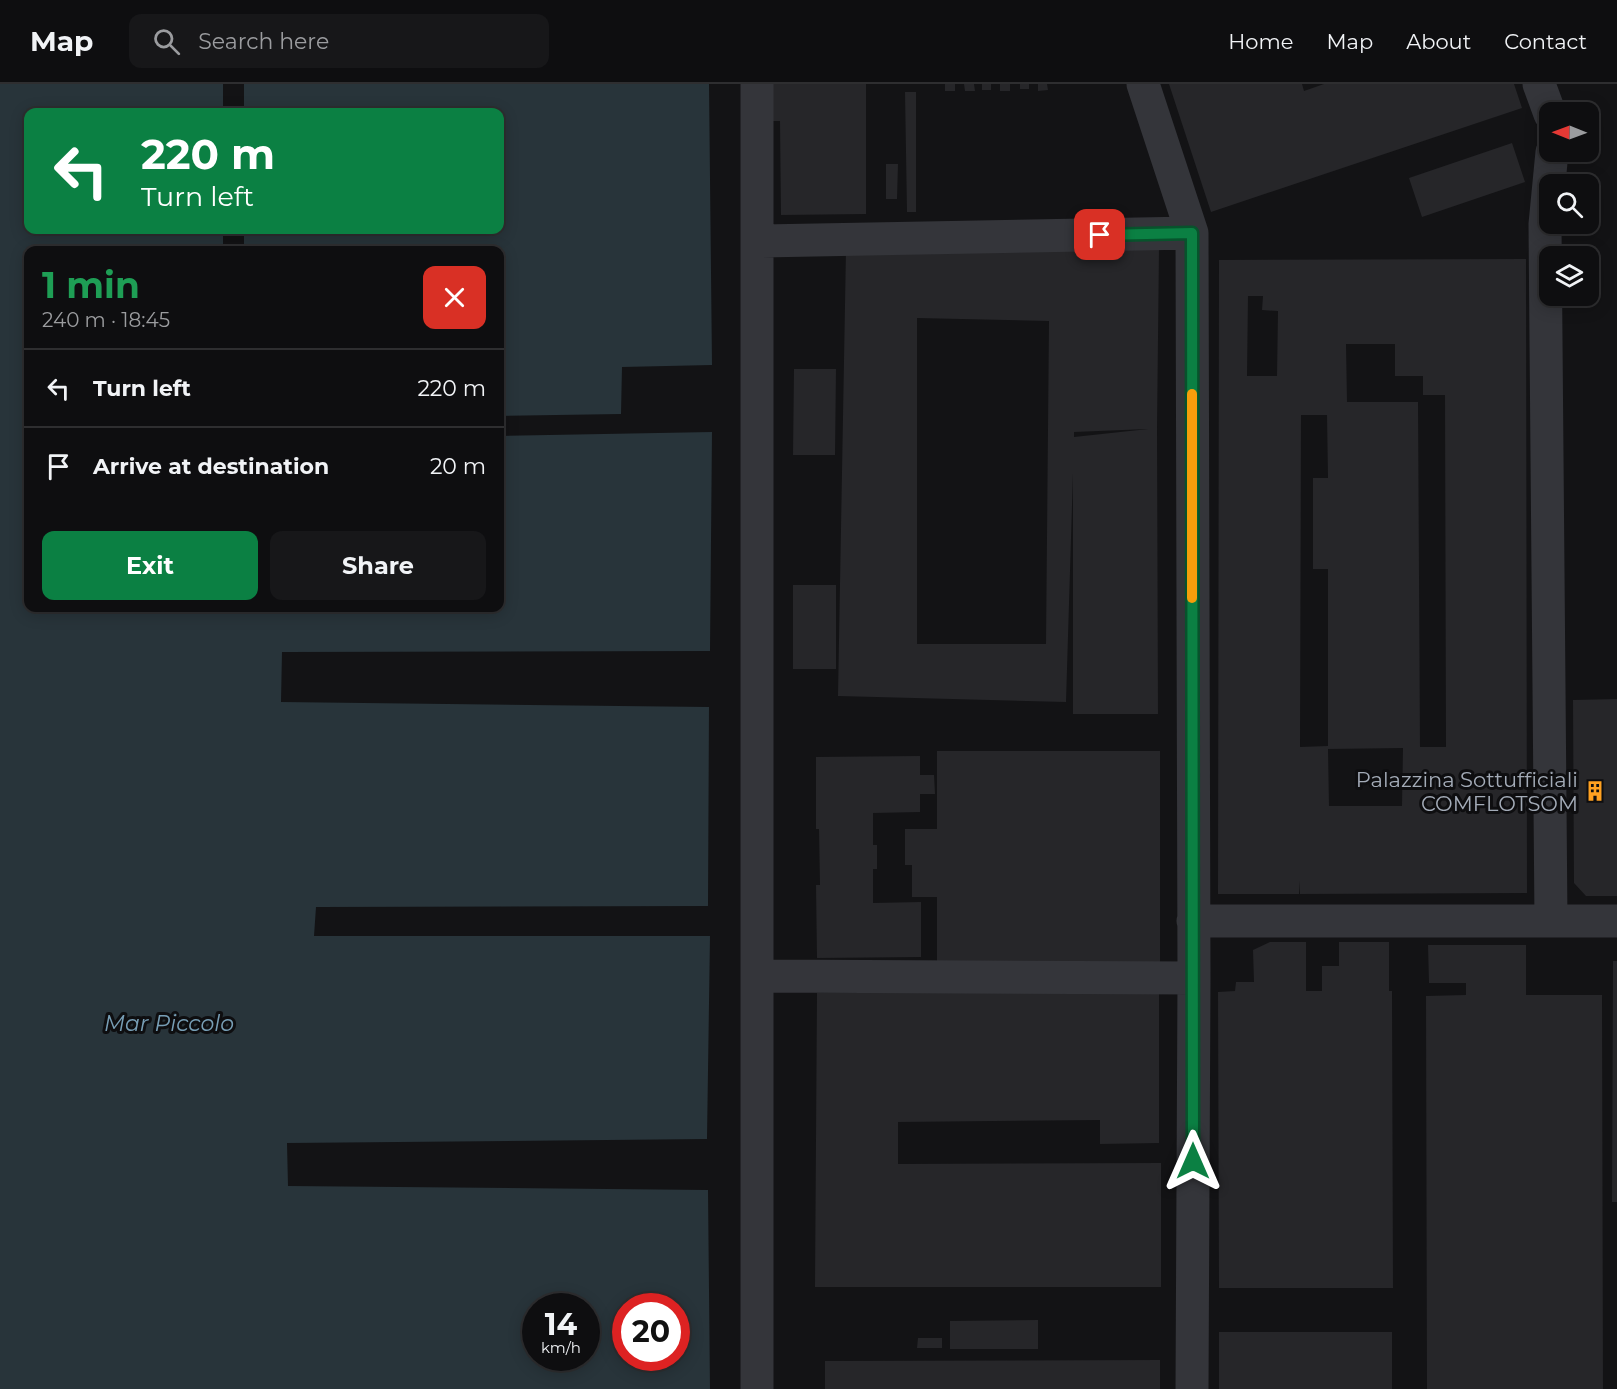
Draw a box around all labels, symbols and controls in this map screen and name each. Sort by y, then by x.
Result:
search box [129,14,549,68]
text: Map [30,24,93,58]
icon: search [150,25,183,58]
text: Search here [198,28,329,55]
text: Home [1228,29,1293,54]
text: Map [1326,29,1373,54]
text: About [1406,29,1471,54]
text: Contact [1504,29,1587,54]
north arrow [1539,102,1599,162]
map controls [1539,102,1599,306]
text: 220 m [141,128,275,180]
icon: left [42,132,120,210]
button: search [1539,174,1599,234]
text: Turn left [141,180,254,213]
pin [1074,209,1125,260]
icon: arrive [1083,218,1116,251]
button: layers [1539,246,1599,306]
text: 1 min [42,263,140,307]
button: close [423,266,486,329]
text: 240 m · 18:45 [42,308,170,332]
icon: left [42,372,75,405]
text: Turn left [93,375,191,402]
text: 220 m [417,375,486,402]
icon: arrive [42,450,75,483]
text: Arrive at destination [93,453,329,480]
text: 20 m [430,453,486,480]
button: Exit [42,531,258,600]
button: Share [270,531,486,600]
place label: Palazzina Sottufficiali COMFLOTSOM [1356,767,1578,816]
building icon: Palazzina Sottufficiali COMFLOTSOM [1583,779,1607,803]
water label: Mar Piccolo [104,1010,234,1037]
position arrow [1161,1129,1225,1193]
speed limit sign: 20 [612,1293,690,1371]
text: 14 [545,1306,577,1343]
text: km/h [541,1338,581,1357]

